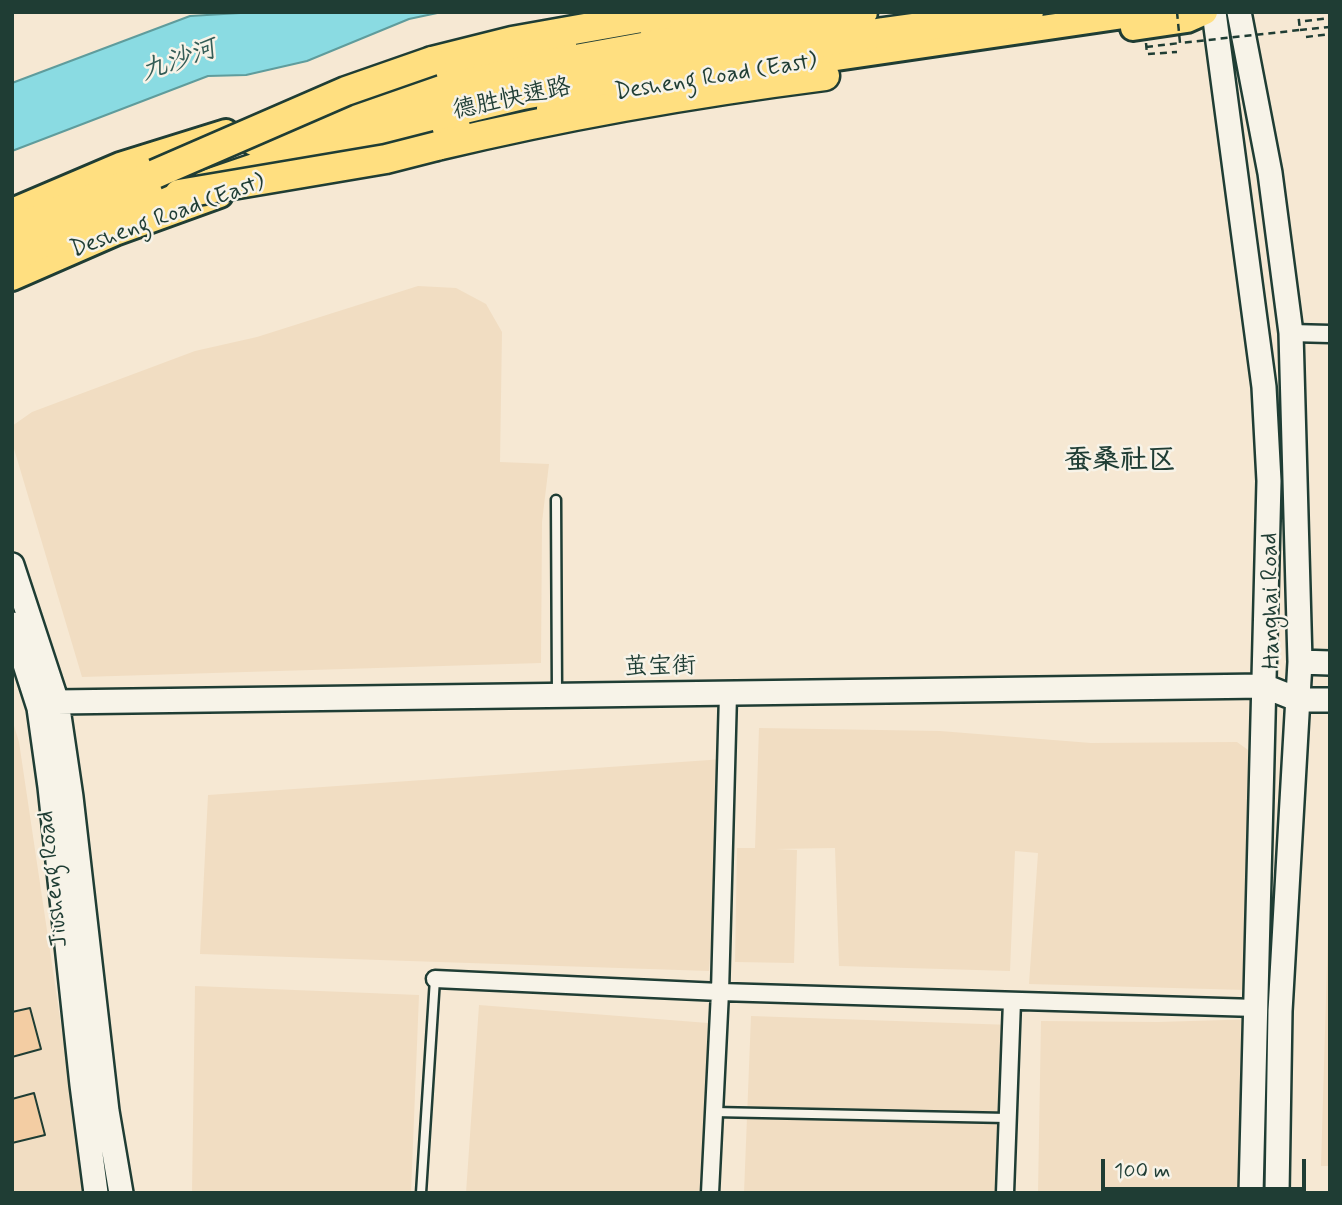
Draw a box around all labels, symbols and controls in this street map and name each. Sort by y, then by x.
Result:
water label: 九沙河 [137,35,221,89]
street label: Desheng Road (East) [613,48,819,108]
street label: 德胜快速路 [450,73,574,127]
street label: Desheng Road (East) [67,168,269,266]
district label: 蚕桑社区 [1064,445,1176,479]
street label: Hanghai Road [1256,532,1288,670]
street label: 茧宝街 [624,653,696,683]
street label: Jiusheng Road [32,809,76,949]
scale bar [1104,1146,1309,1190]
text: 100 m [1114,1157,1170,1185]

